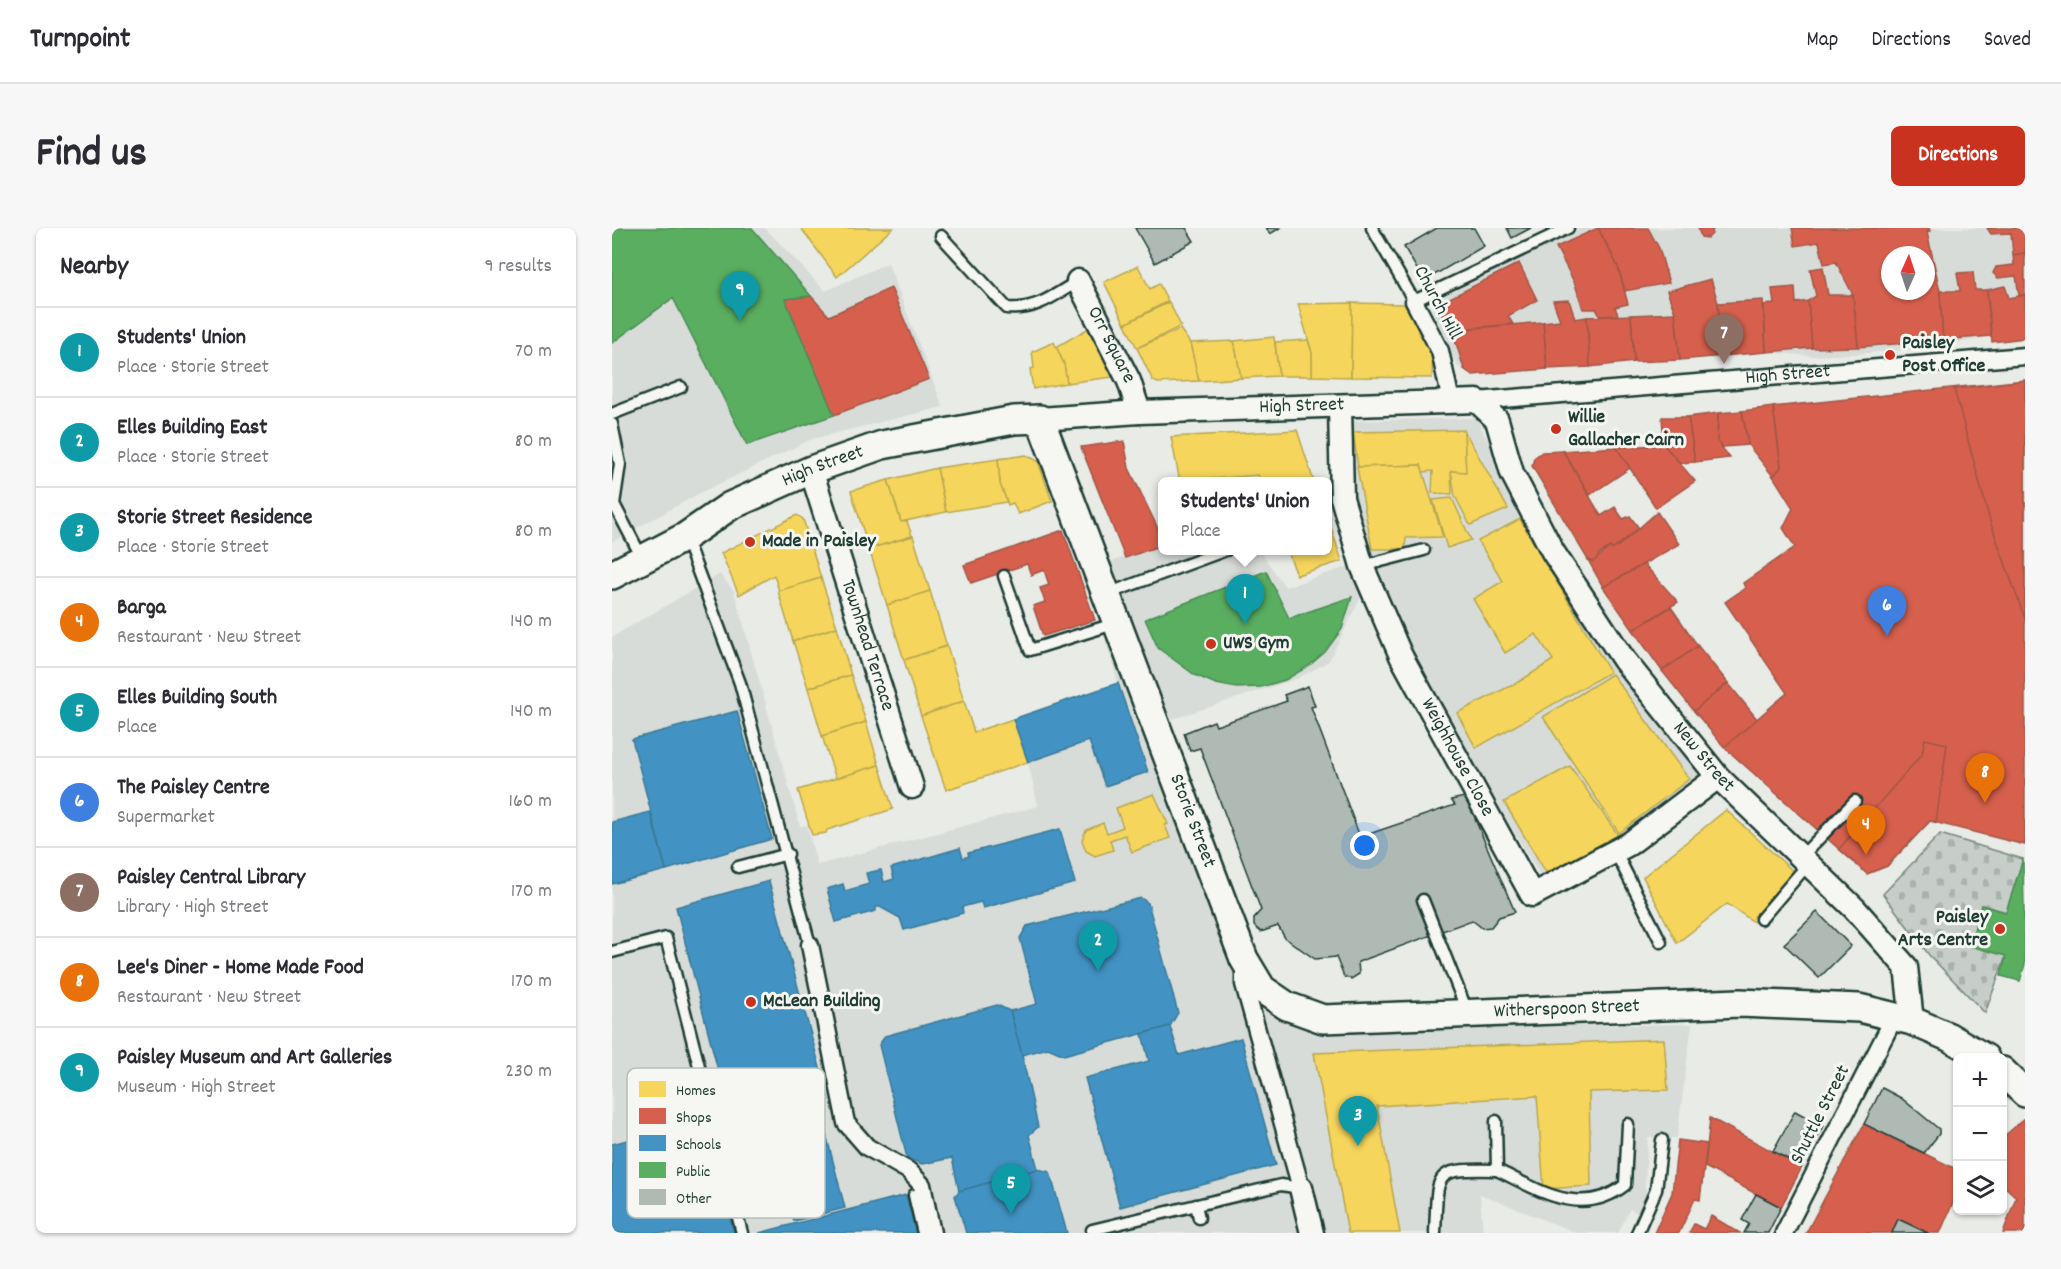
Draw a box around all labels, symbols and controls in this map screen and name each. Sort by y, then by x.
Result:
text: Turnpoint [30,21,130,61]
text: Map [1807,26,1838,56]
text: Directions [1871,26,1951,56]
text: Saved [1984,26,2031,56]
text: Find us [36,126,147,186]
button: Directions [1891,126,2025,186]
north arrow [1881,246,1935,300]
text: Nearby [60,249,128,286]
text: 9 results [484,253,552,281]
street label: Church Hill [1406,261,1468,345]
pin: 9 [720,272,760,321]
street label: Orr Square [1079,302,1142,389]
pin: 7 [1704,314,1744,364]
text: Students' Union [117,323,246,354]
place label: Paisley Post Office [1902,330,1986,381]
text: 1 [77,338,82,366]
text: 70 m [515,338,552,366]
marker: Paisley Post Office [1883,348,1897,362]
text: Place · Storie Street [117,354,269,382]
street label: High Street [1744,358,1832,393]
street label: High Street [1259,391,1345,422]
place label: Willie Gallacher Cairn [1568,404,1684,455]
text: Elles Building East [117,413,267,444]
marker: Willie Gallacher Cairn [1549,422,1563,436]
text: 2 [75,428,84,456]
text: 80 m [515,428,552,456]
street label: High Street [778,439,868,495]
text: Place · Storie Street [117,444,269,472]
popup [1158,477,1332,555]
text: Students' Union [1181,487,1309,518]
text: Storie Street Residence [117,503,312,534]
text: 3 [75,518,84,546]
text: 80 m [515,518,552,546]
text: Place [1181,518,1221,546]
place label: Made in Paisley [762,528,876,556]
text: Place · Storie Street [117,534,269,562]
marker: Made in Paisley [743,535,757,549]
pin: 1 [1226,574,1264,624]
street label: Townhead Terrace [833,576,901,715]
pin: 6 [1868,586,1906,636]
text: Barga [117,593,166,624]
text: 4 [75,608,84,636]
text: 140 m [510,608,552,636]
text: Restaurant · New Street [117,624,301,652]
place label: UWS Gym [1223,630,1290,658]
marker: UWS Gym [1204,637,1218,651]
text: Elles Building South [117,683,277,714]
street label: Weighhouse Close [1413,693,1501,822]
text: 5 [75,698,84,726]
text: 140 m [510,698,552,726]
text: Place [117,714,157,742]
street label: New Street [1665,716,1741,800]
pin: 8 [1966,754,2004,803]
street label: Storie Street [1161,770,1222,872]
text: The Paisley Centre [117,773,270,804]
text: 6 [75,788,84,816]
text: 160 m [509,788,552,816]
text: Supermarket [117,804,215,832]
pin: 4 [1846,806,1886,855]
your location [1350,831,1379,860]
text: Paisley Central Library [117,863,305,894]
text: 7 [76,878,83,906]
text: 170 m [511,878,552,906]
text: Library · High Street [117,894,269,922]
place label: Paisley Arts Centre [1898,904,1989,955]
pin: 2 [1078,922,1118,971]
marker: Paisley Arts Centre [1993,922,2007,936]
text: Lee's Diner - Home Made Food [117,953,364,984]
text: 8 [75,968,84,996]
text: 170 m [511,968,552,996]
text: Restaurant · New Street [117,984,301,1012]
place label: McLean Building [763,988,881,1016]
street label: Witherspoon Street [1493,993,1640,1026]
marker: McLean Building [744,995,758,1009]
text: Paisley Museum and Art Galleries [117,1043,392,1074]
map controls [1953,1053,2007,1215]
button: + [1953,1053,2007,1107]
text: 9 [75,1058,84,1086]
text: 230 m [505,1058,552,1086]
street label: Shuttle Street [1784,1060,1858,1170]
legend [627,1068,825,1218]
text: Museum · High Street [117,1074,276,1102]
text: Homes [676,1080,716,1103]
pin: 3 [1338,1096,1378,1146]
text: Shops [676,1107,712,1130]
button: − [1953,1107,2007,1161]
text: Schools [676,1134,722,1157]
text: Public [676,1161,710,1184]
button: layers [1953,1161,2007,1215]
pin: 5 [992,1164,1030,1214]
text: Other [676,1188,711,1211]

